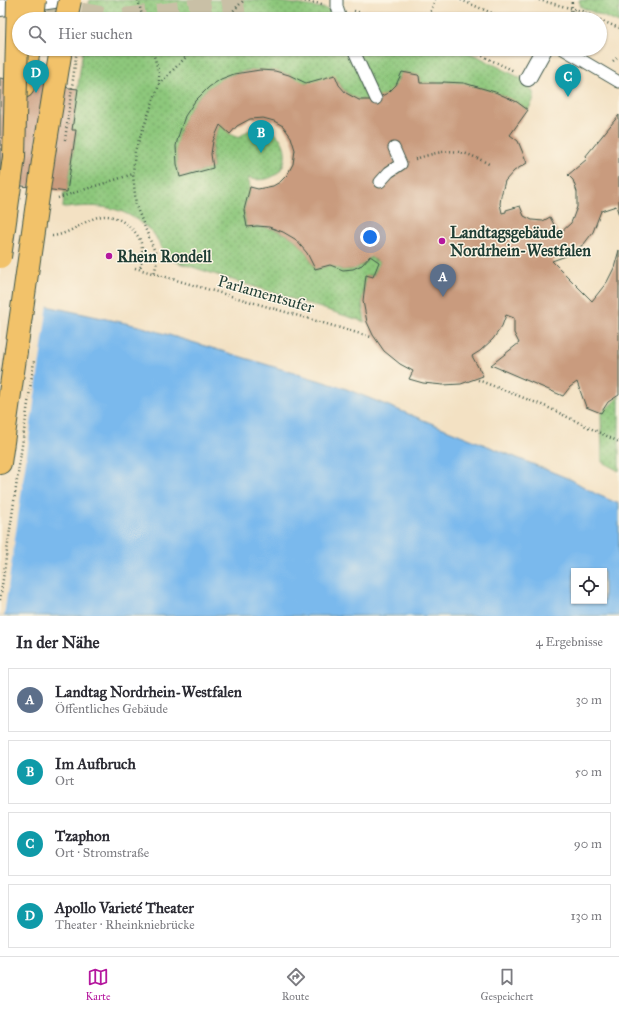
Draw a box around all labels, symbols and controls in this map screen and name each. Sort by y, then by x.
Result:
search box [12,12,607,56]
icon: search [26,23,48,45]
text: Hier suchen [58,25,133,43]
pin: D [23,60,49,93]
pin: C [555,64,581,97]
pin: B [248,120,274,153]
place label: Landtagsgebäude Nordrhein-Westfalen [450,223,591,260]
your location [360,227,380,247]
marker: Landtagsgebäude Nordrhein-Westfalen [437,236,447,246]
place label: Rhein Rondell [117,247,212,266]
marker: Rhein Rondell [104,251,114,261]
pin: A [430,264,456,297]
street label: Parlamentsufer [216,271,316,317]
map controls [571,568,607,604]
button: locate [571,568,607,604]
text: In der Nähe [16,632,100,653]
text: 4 Ergebnisse [536,634,603,650]
text: Landtag Nordrhein-Westfalen [55,683,242,701]
text: A [26,692,34,708]
text: 30 m [576,692,602,708]
text: Öffentliches Gebäude [55,701,168,717]
text: Im Aufbruch [55,755,136,773]
text: B [26,764,34,780]
text: 50 m [575,764,602,780]
text: Ort [55,773,74,789]
text: Tzaphon [55,827,110,845]
text: C [26,836,34,852]
text: 90 m [574,836,602,852]
text: Ort · Stromstraße [55,845,149,861]
text: Apollo Varieté Theater [55,899,194,917]
text: D [25,908,35,924]
text: 130 m [570,908,602,924]
text: Theater · Rheinkniebrücke [55,917,195,933]
tab: Karte [86,966,111,1003]
tab: Route [282,966,309,1003]
tab: Gespeichert [480,966,533,1003]

